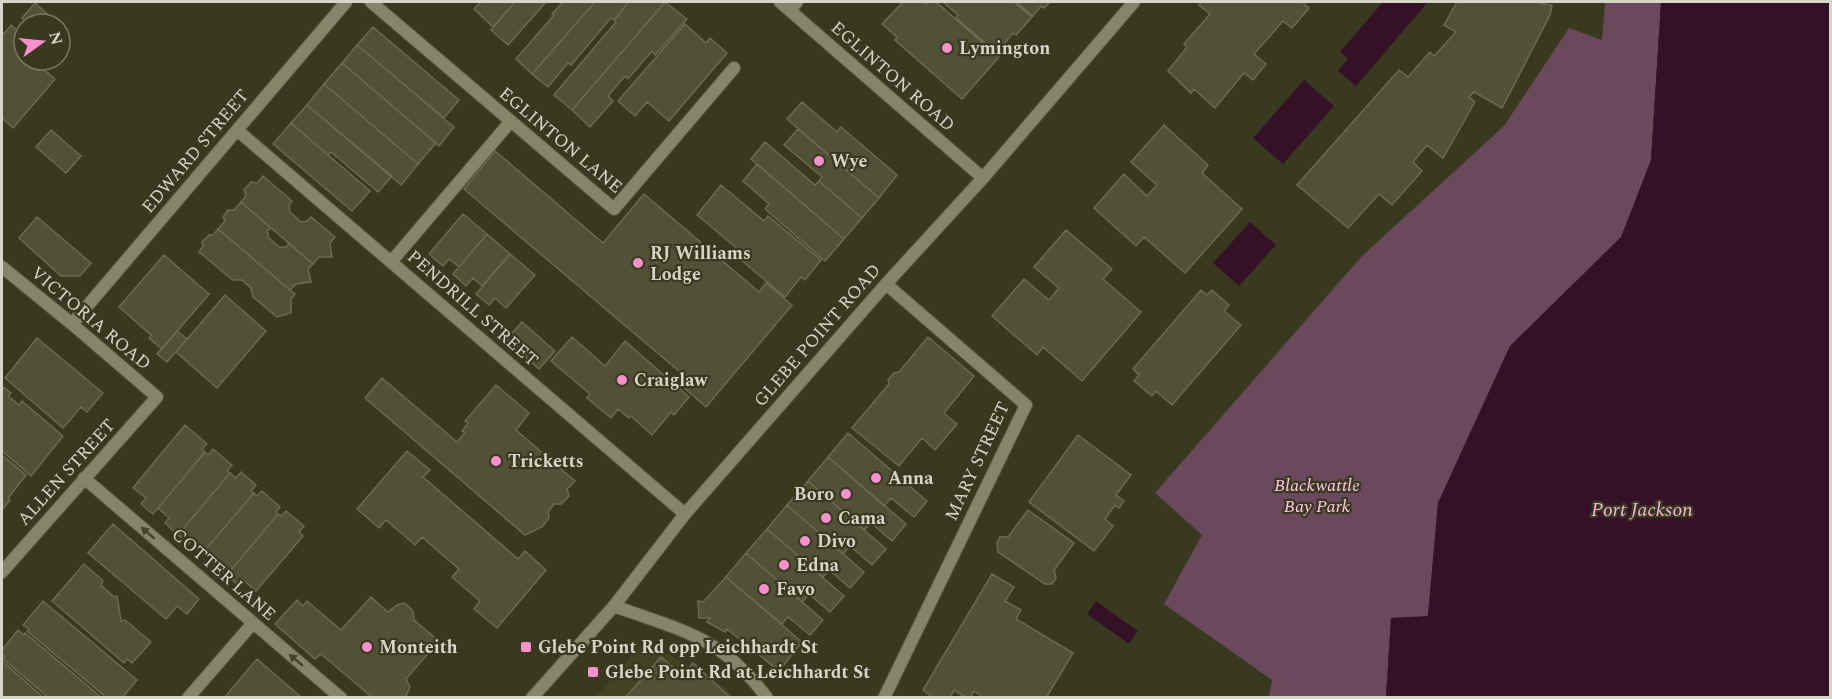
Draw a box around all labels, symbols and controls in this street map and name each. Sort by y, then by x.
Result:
north arrow [12,12,72,72]
street label: EGLINTON ROAD [825,15,961,138]
text: N [42,29,69,48]
place label: Lymington [959,35,1050,62]
marker: Lymington [940,41,954,55]
street label: EGLINTON LANE [493,80,628,200]
street label: EDWARD STREET [135,83,256,219]
place label: Wye [831,148,867,175]
marker: Wye [812,154,826,168]
place label: RJ Williams Lodge [650,240,751,288]
street label: PENDRILL STREET [401,244,544,373]
marker: RJ Williams Lodge [631,256,645,270]
street label: GLEBE POINT ROAD [747,258,887,413]
street label: VICTORIA ROAD [25,260,157,377]
place label: Craiglaw [634,367,708,394]
marker: Craiglaw [615,373,629,387]
street label: MARY STREET [938,397,1017,525]
street label: ALLEN STREET [11,413,122,532]
place label: Tricketts [508,448,584,475]
marker: Tricketts [489,454,503,468]
place label: Anna [888,465,934,492]
marker: Anna [869,471,883,485]
park label: Blackwattle Bay Park [1274,472,1360,520]
place label: Boro [794,481,834,508]
marker: Boro [839,487,853,501]
water label: Port Jackson [1591,495,1693,525]
place label: Cama [838,505,886,532]
marker: Cama [819,511,833,525]
street label: COTTER LANE [166,521,282,627]
one-way arrow [141,527,156,540]
place label: Divo [817,528,856,555]
marker: Divo [798,534,812,548]
place label: Edna [796,552,840,579]
marker: Edna [777,558,791,572]
place label: Favo [776,576,815,603]
marker: Favo [757,582,771,596]
place label: Monteith [379,634,458,661]
place label: Glebe Point Rd opp Leichhardt St [538,634,818,661]
marker: Monteith [360,640,374,654]
marker: Glebe Point Rd opp Leichhardt St [519,640,533,654]
one-way arrow [288,653,304,666]
place label: Glebe Point Rd at Leichhardt St [605,659,870,686]
marker: Glebe Point Rd at Leichhardt St [586,665,600,679]

